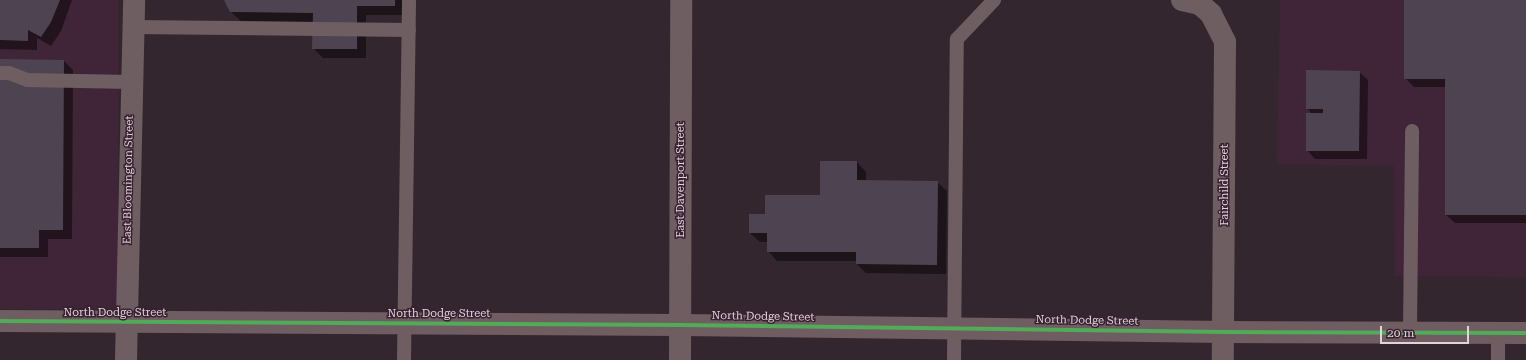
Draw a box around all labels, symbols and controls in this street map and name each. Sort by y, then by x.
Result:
street label: East Bloomington Street [121,116,137,244]
street label: East Davenport Street [674,122,688,238]
street label: Fairchild Street [1218,144,1232,226]
street label: North Dodge Street [64,306,166,320]
street label: North Dodge Street [388,307,490,321]
street label: North Dodge Street [711,310,815,324]
street label: North Dodge Street [1035,314,1139,328]
scale bar [1382,318,1471,344]
text: 20 m [1387,326,1414,340]

